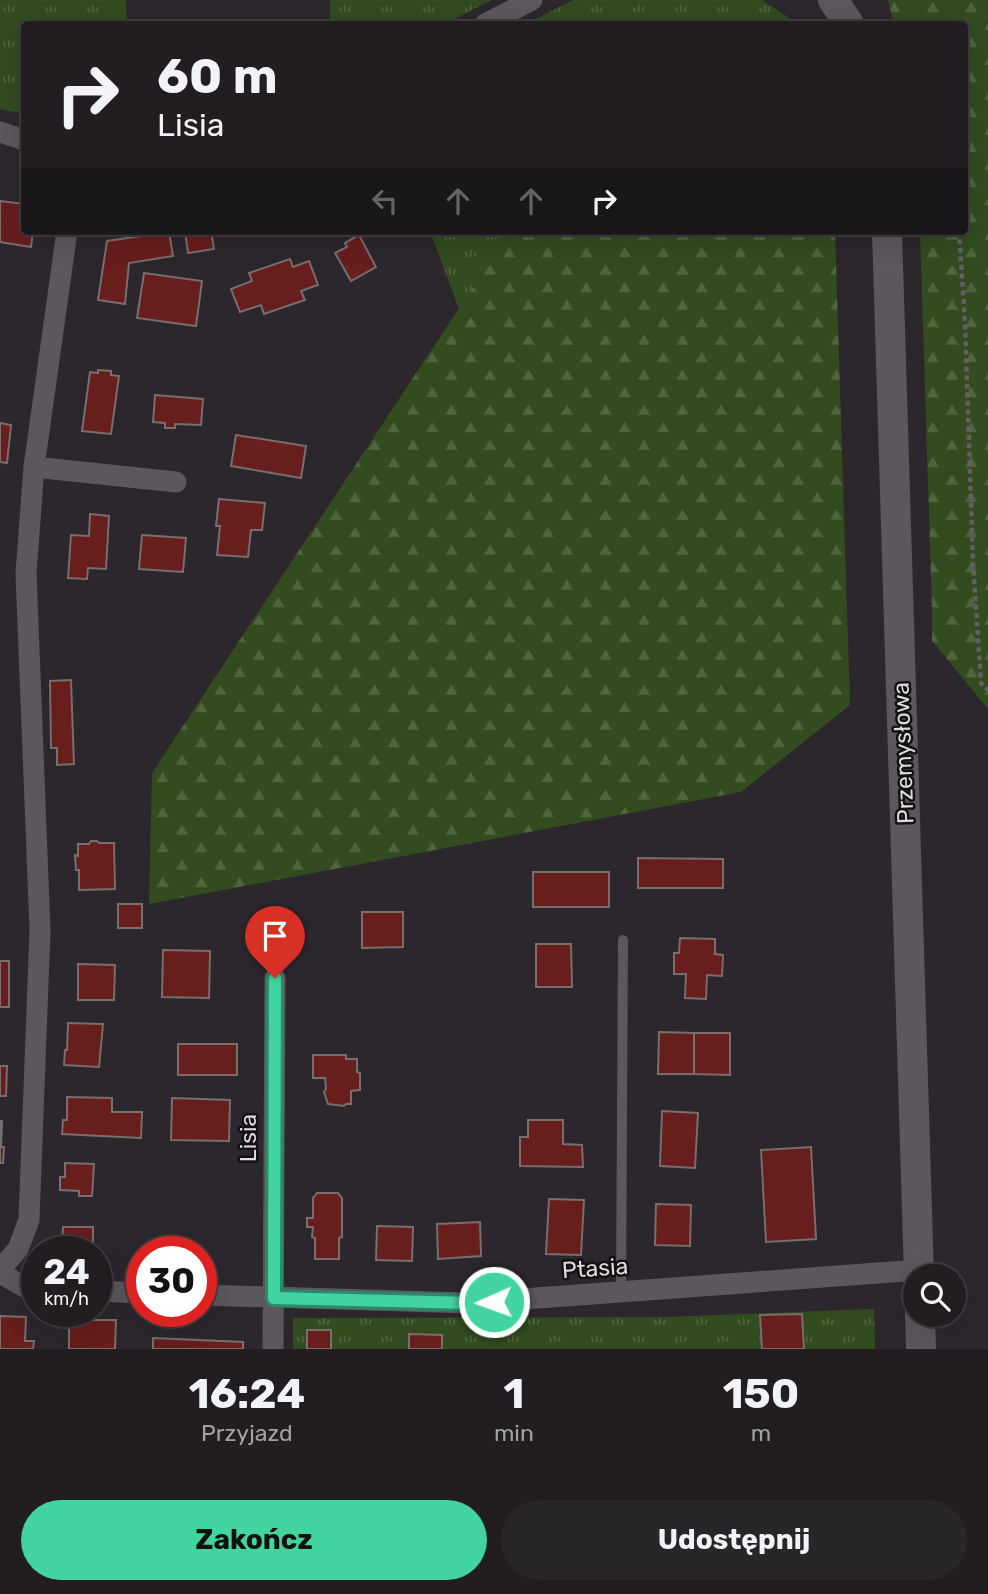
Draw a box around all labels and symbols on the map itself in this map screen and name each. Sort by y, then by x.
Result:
street label: Przemysłowa [887,681,919,825]
pin [245,906,305,978]
street label: Lisia [234,1114,262,1162]
speed limit sign: 30 [126,1236,217,1327]
street label: Ptasia [561,1252,629,1284]
position arrow [457,1265,531,1339]

